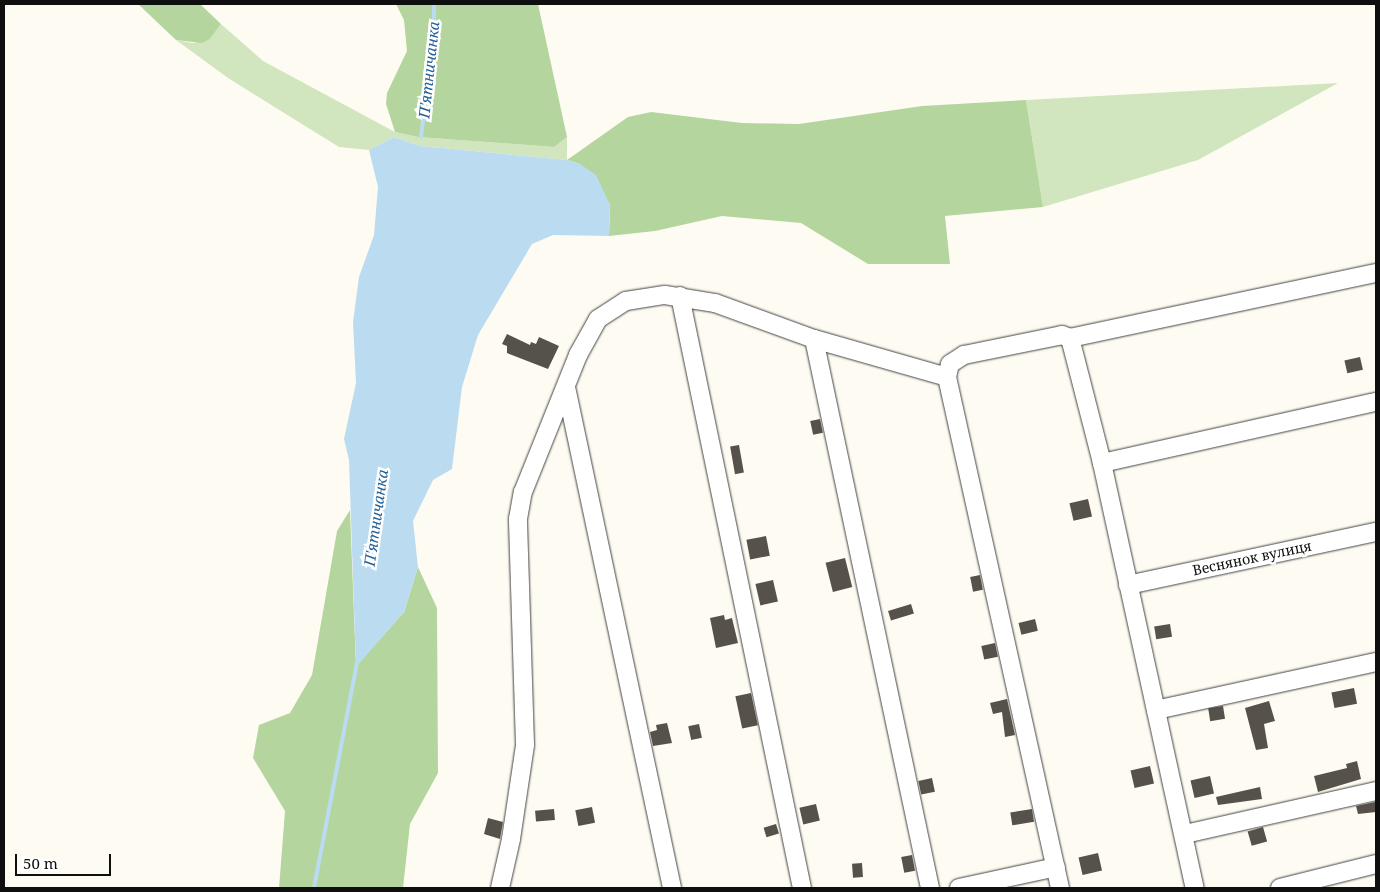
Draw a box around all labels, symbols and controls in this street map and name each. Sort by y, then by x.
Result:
water label: П'ятничанка [415,21,443,119]
water label: П'ятничанка [360,468,392,568]
street label: Веснянок вулиця [1191,537,1313,579]
scale bar [18,844,114,876]
text: 50 m [23,853,58,873]

